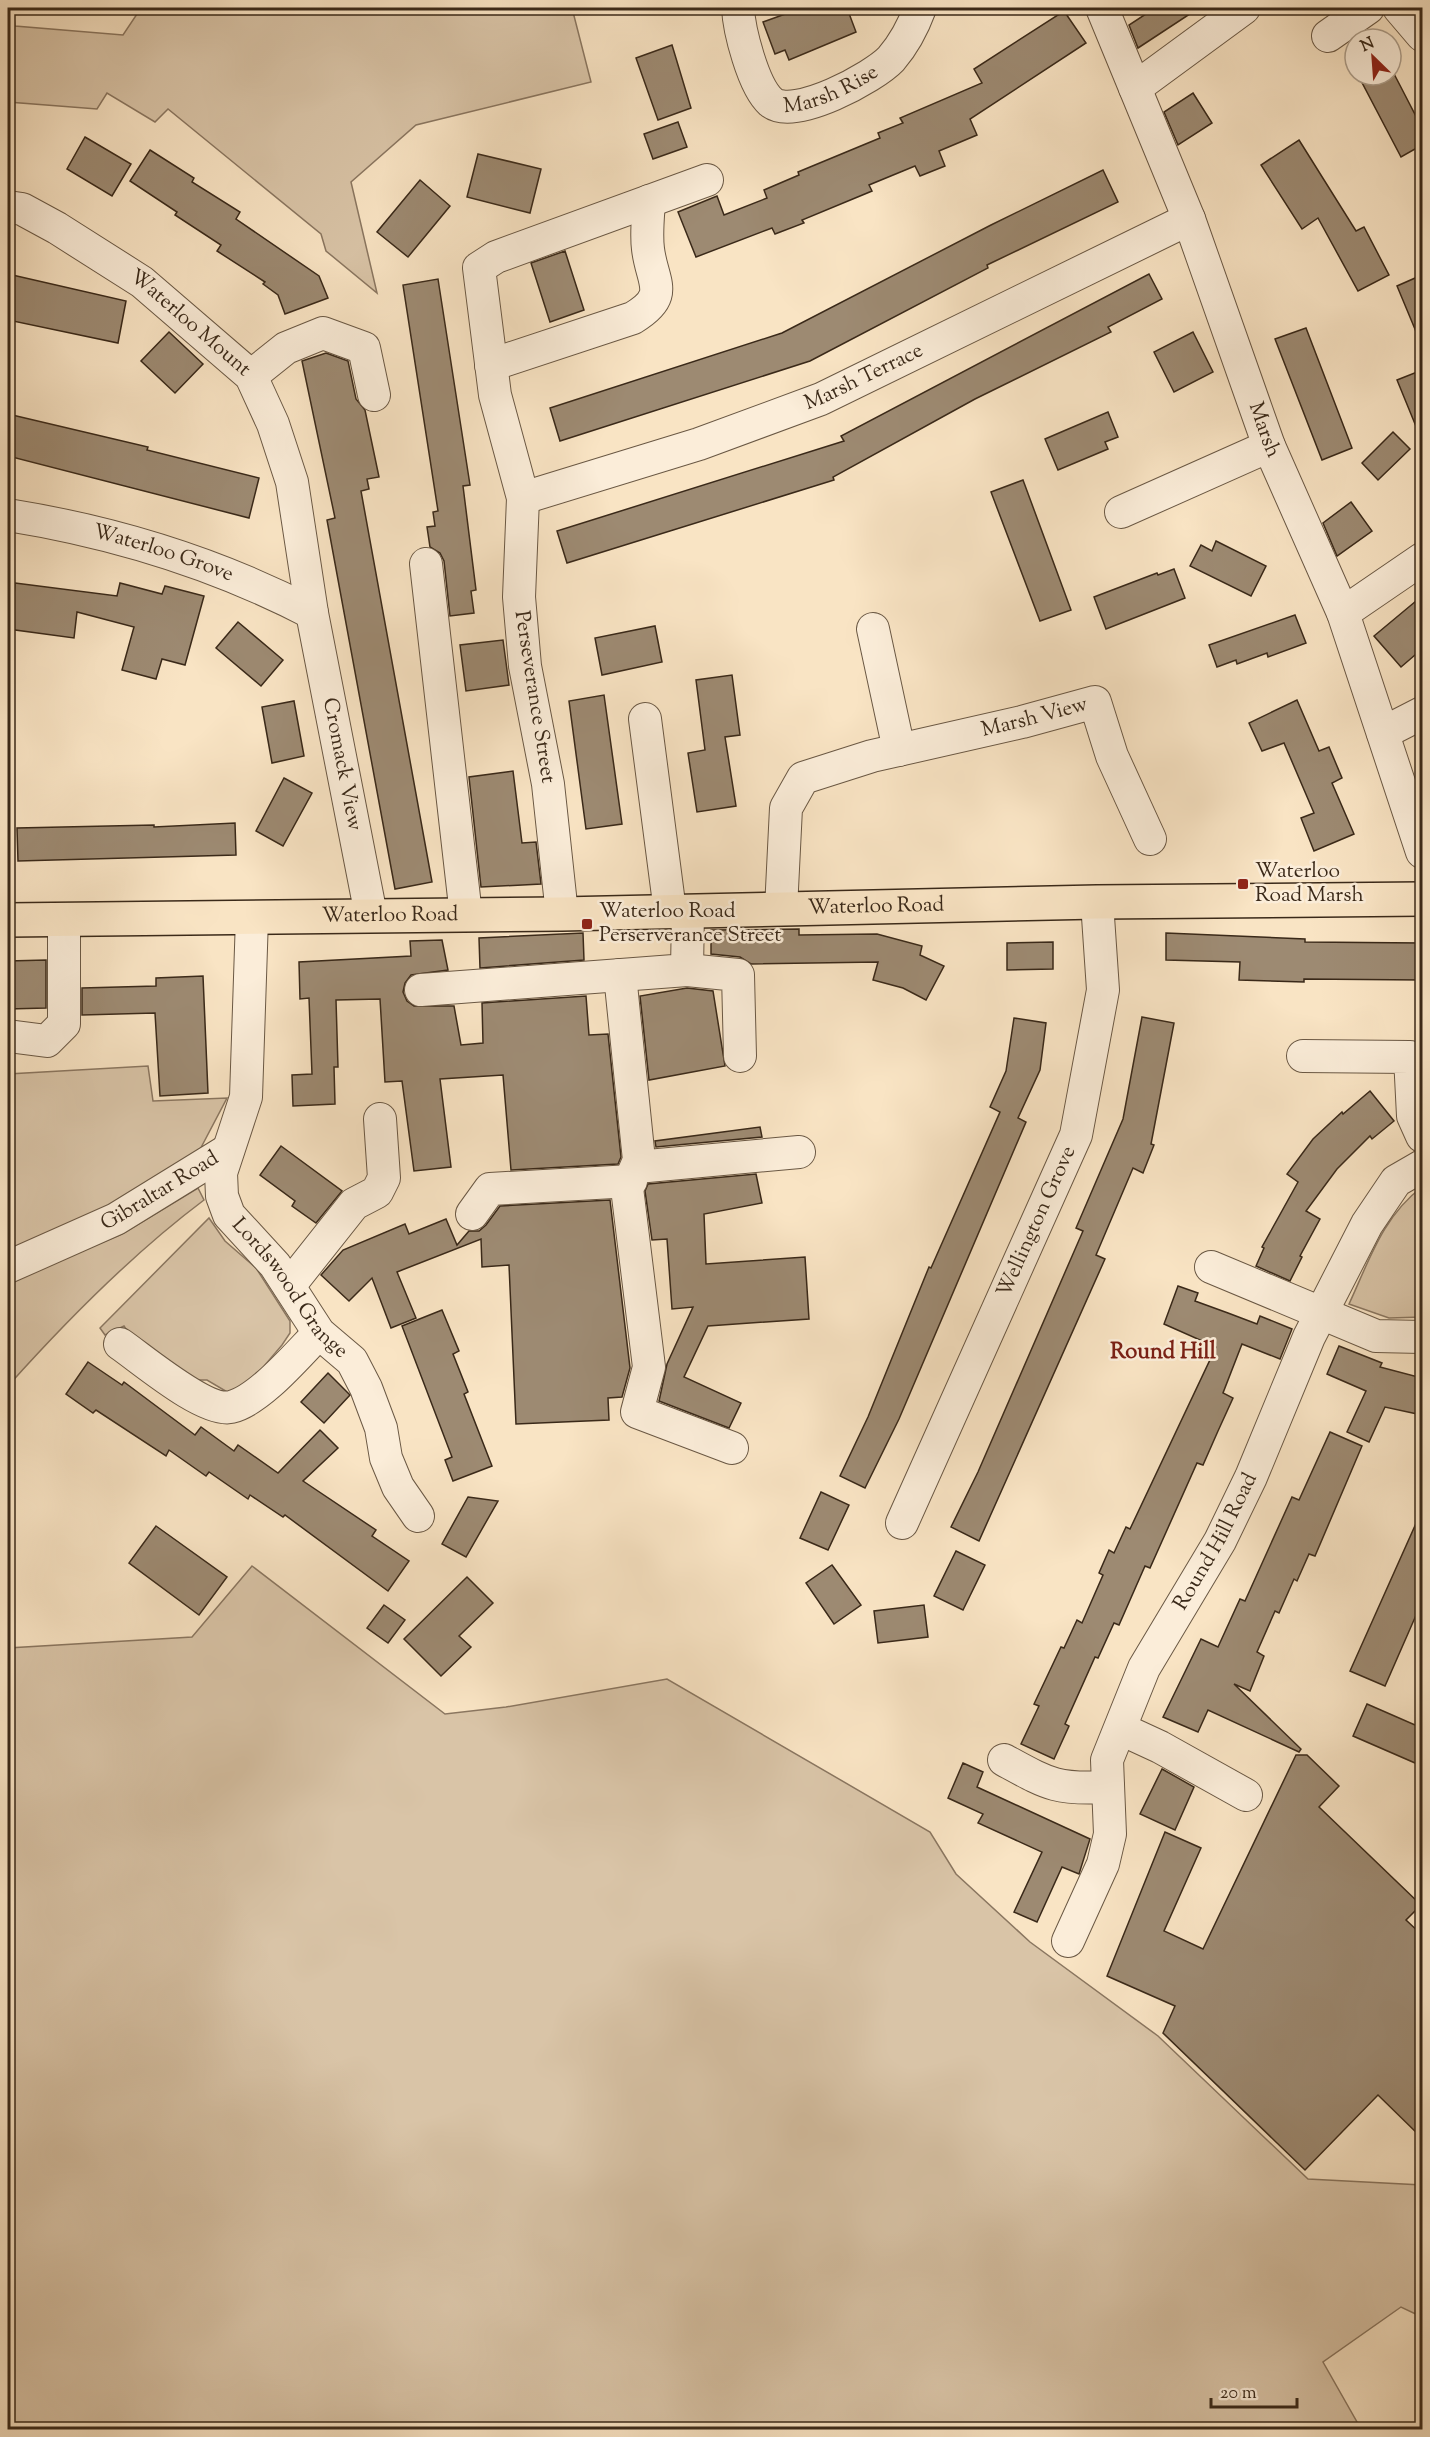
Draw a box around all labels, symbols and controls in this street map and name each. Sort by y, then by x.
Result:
north arrow [1343,27,1403,87]
text: N [1357,32,1379,59]
street label: Marsh Rise [782,58,885,122]
street label: Waterloo Mount [123,263,257,384]
street label: Marsh Terrace [800,336,928,419]
street label: Marsh [1240,398,1287,463]
street label: Waterloo Grove [90,517,238,590]
street label: Perseverance Street [506,609,562,785]
street label: Marsh View [979,690,1091,746]
street label: Cromack View [314,695,369,834]
place label: Waterloo Road Marsh [1255,857,1364,911]
marker: Waterloo Road Marsh [1236,877,1250,891]
street label: Waterloo Road [807,890,945,923]
place label: Waterloo Road Perserverance Street [599,897,781,951]
street label: Waterloo Road [321,900,459,932]
marker: Waterloo Road Perserverance Street [580,917,594,931]
street label: Wellington Grove [990,1141,1084,1302]
street label: Gibraltar Road [96,1144,225,1239]
street label: Lordswood Grange [224,1211,354,1366]
district label: Round Hill [1110,1337,1217,1369]
street label: Round Hill Road [1167,1468,1266,1616]
scale bar [1211,2371,1296,2409]
text: 20 m [1220,2381,1257,2407]

